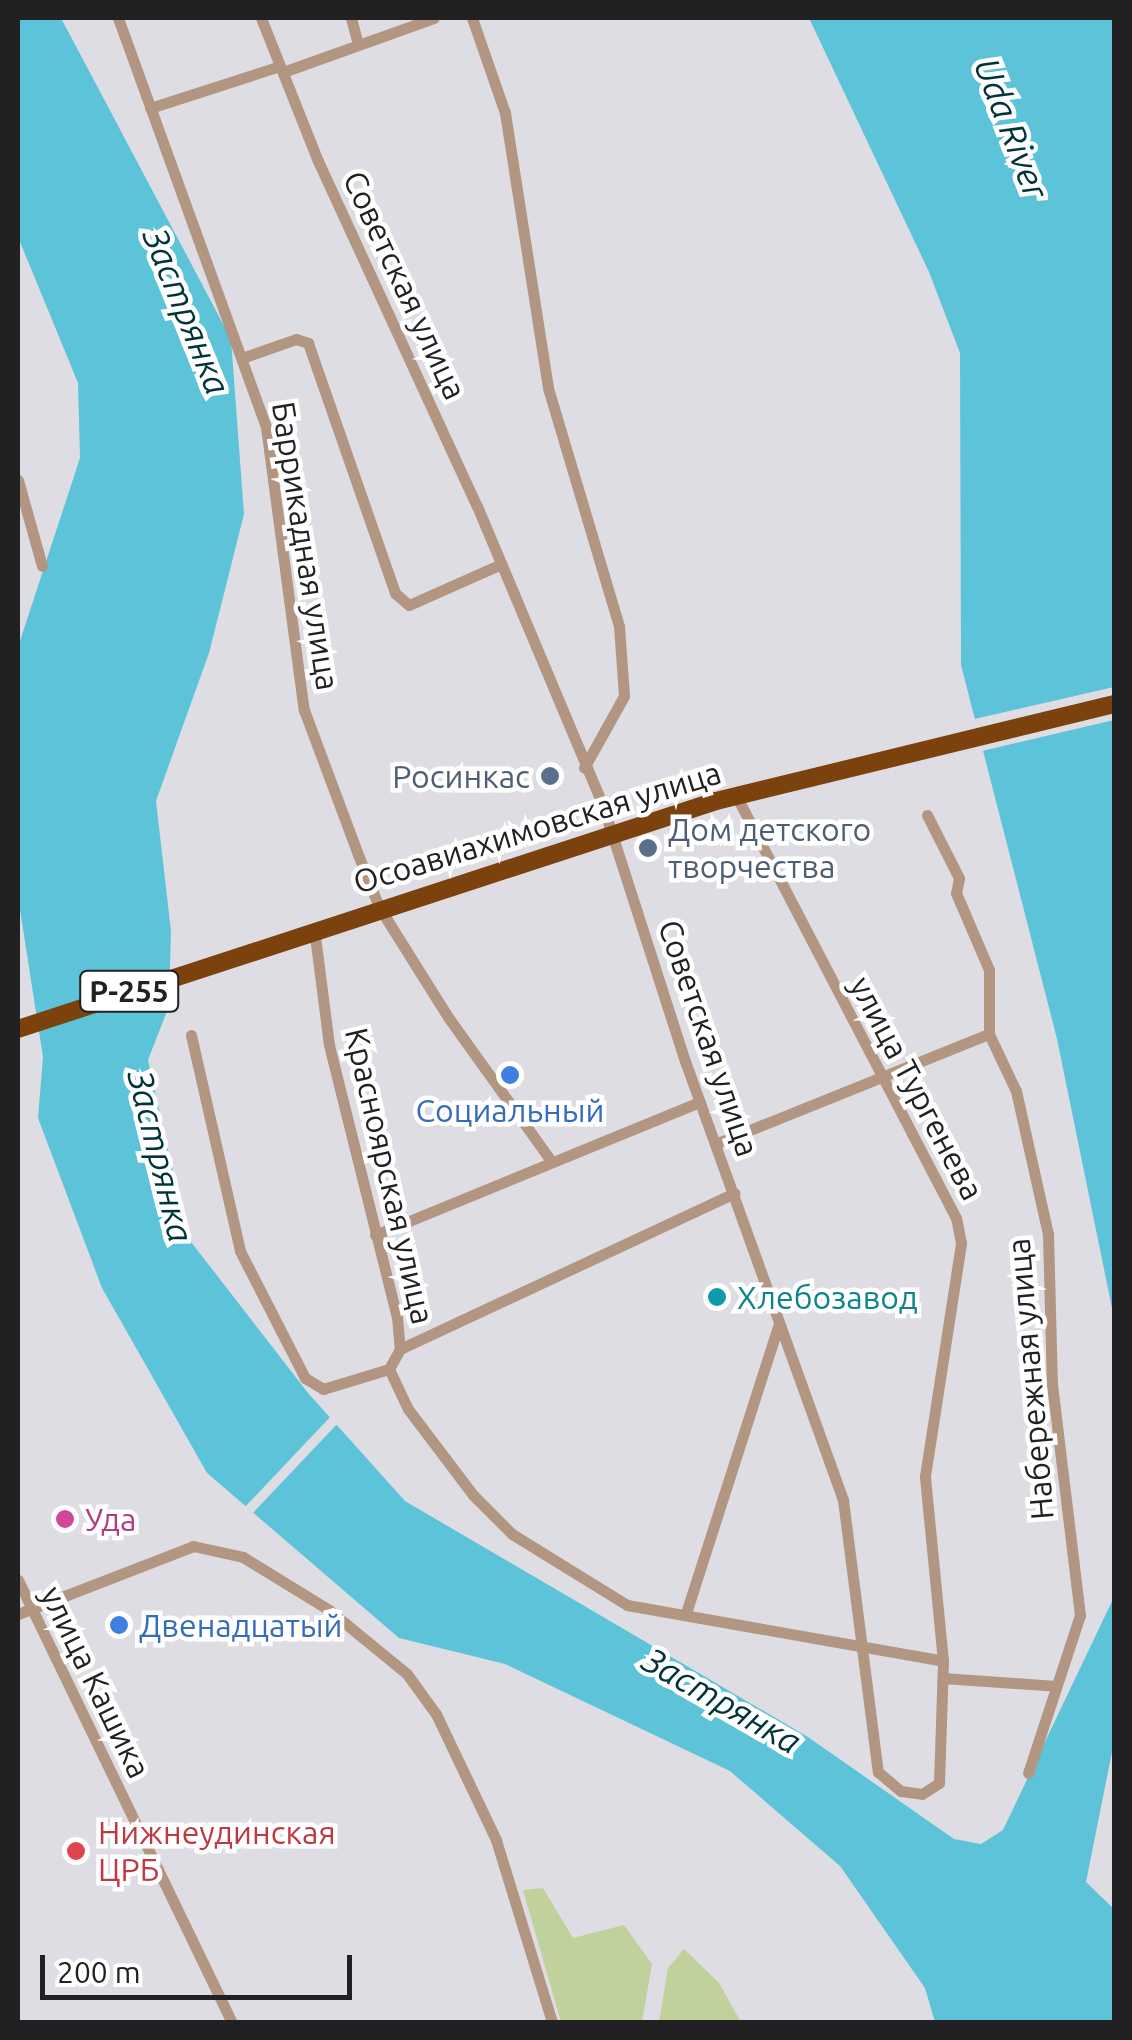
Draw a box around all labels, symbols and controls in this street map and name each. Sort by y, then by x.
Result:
water label: Uda River [966,52,1058,204]
street label: Советская улица [335,165,475,405]
water label: Застрянка [135,222,239,400]
street label: Баррикадная улица [264,399,348,693]
street label: Осоавиахимовская улица [348,753,726,901]
place label: Росинкас [392,757,530,795]
marker: Росинкас [539,765,561,787]
place label: Дом детского творчества [668,811,871,886]
marker: Дом детского творчества [637,837,659,859]
street label: Советская улица [651,915,767,1161]
road number: Р-255 [79,966,179,1016]
street label: улица Тургенева [842,970,992,1206]
street label: Красноярская улица [337,1024,443,1328]
marker: Социальный [499,1064,521,1086]
water label: Застрянка [119,1066,203,1246]
place label: Социальный [415,1091,605,1129]
street label: Набережная улица [999,1237,1061,1521]
place label: Хлебозавод [737,1278,918,1316]
marker: Хлебозавод [706,1286,728,1308]
place label: Уда [85,1500,137,1538]
marker: Уда [54,1508,76,1530]
street label: улица Кашика [33,1580,159,1784]
place label: Двенадцатый [139,1606,343,1644]
marker: Двенадцатый [108,1614,130,1636]
water label: Застрянка [635,1638,809,1762]
place label: Нижнеудинская ЦРБ [98,1814,336,1889]
marker: Нижнеудинская ЦРБ [63,1838,89,1864]
scale bar [45,1935,358,1997]
text: 200 m [57,1955,141,1989]

